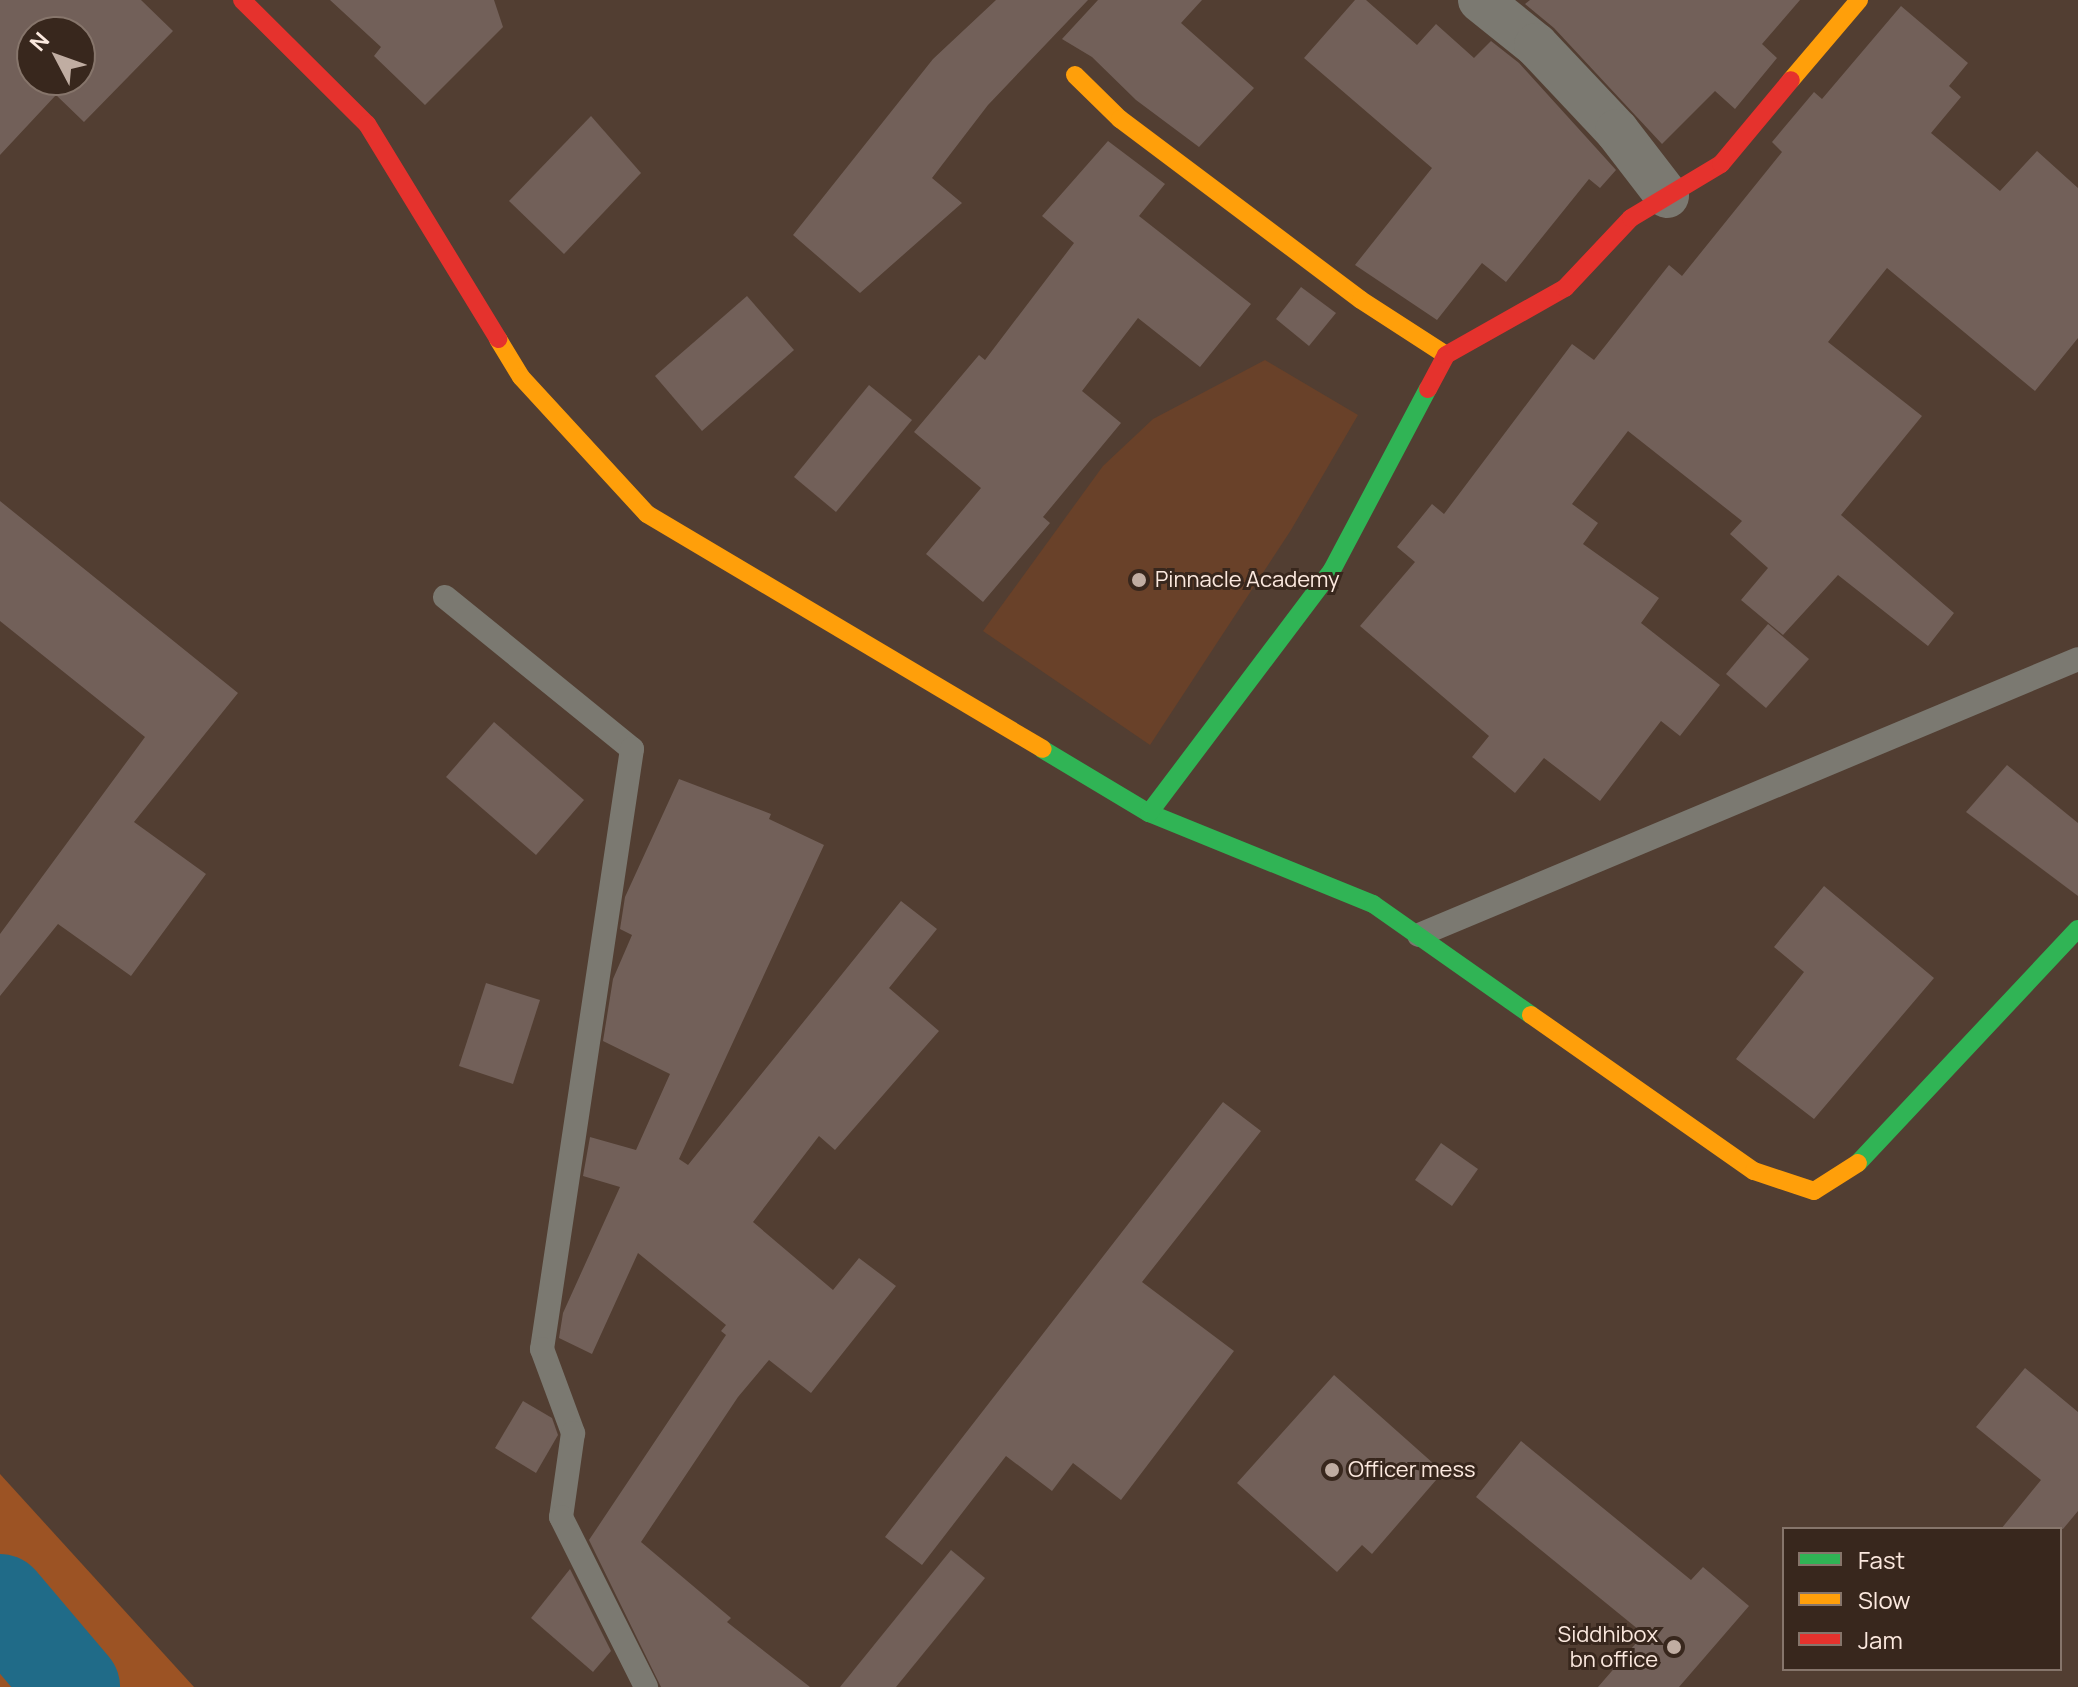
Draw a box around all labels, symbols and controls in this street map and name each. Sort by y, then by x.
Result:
north arrow [16,16,96,96]
text: N [23,26,56,57]
place label: Pinnacle Academy [1155,567,1340,593]
marker: Pinnacle Academy [1130,571,1148,589]
place label: Officer mess [1348,1457,1476,1483]
marker: Officer mess [1323,1461,1341,1479]
legend [1782,1527,2062,1671]
text: Fast [1858,1543,1905,1576]
text: Slow [1858,1583,1911,1616]
place label: Siddhibox bn office [1558,1621,1658,1672]
text: Jam [1858,1623,1903,1656]
marker: Siddhibox bn office [1665,1638,1683,1656]

